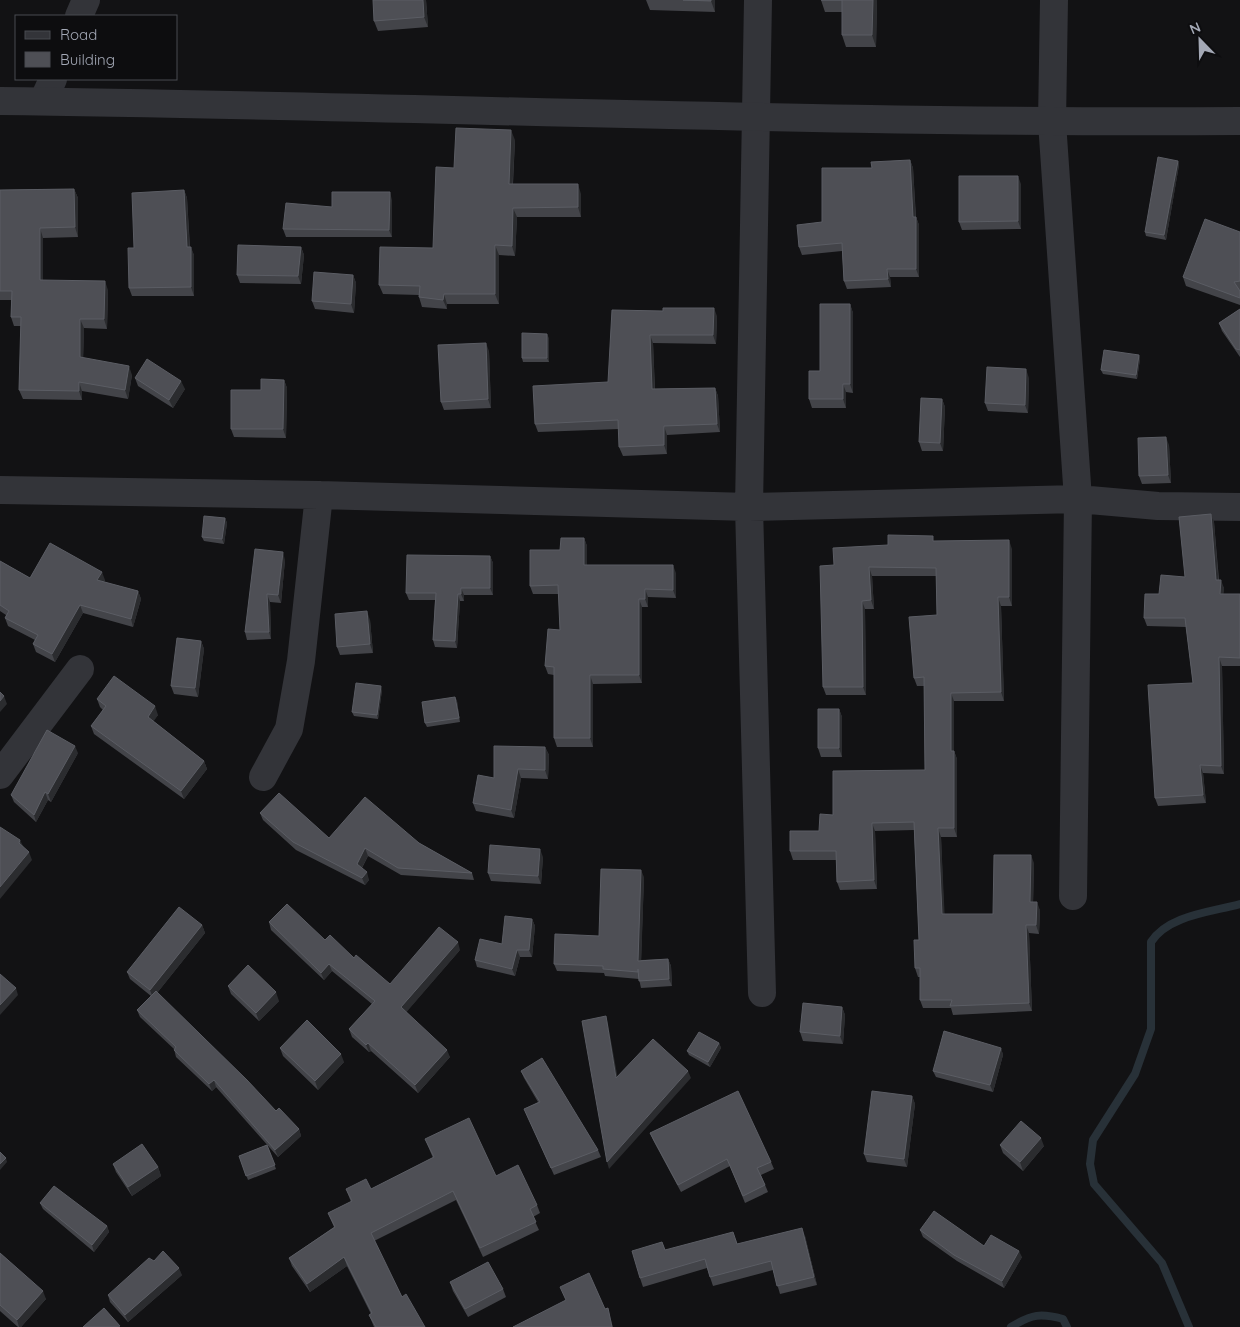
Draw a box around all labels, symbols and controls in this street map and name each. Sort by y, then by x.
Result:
legend [15,15,178,80]
north arrow [1175,15,1225,65]
text: N [1187,18,1203,38]
text: Road [60,25,97,44]
text: Building [60,50,115,69]

